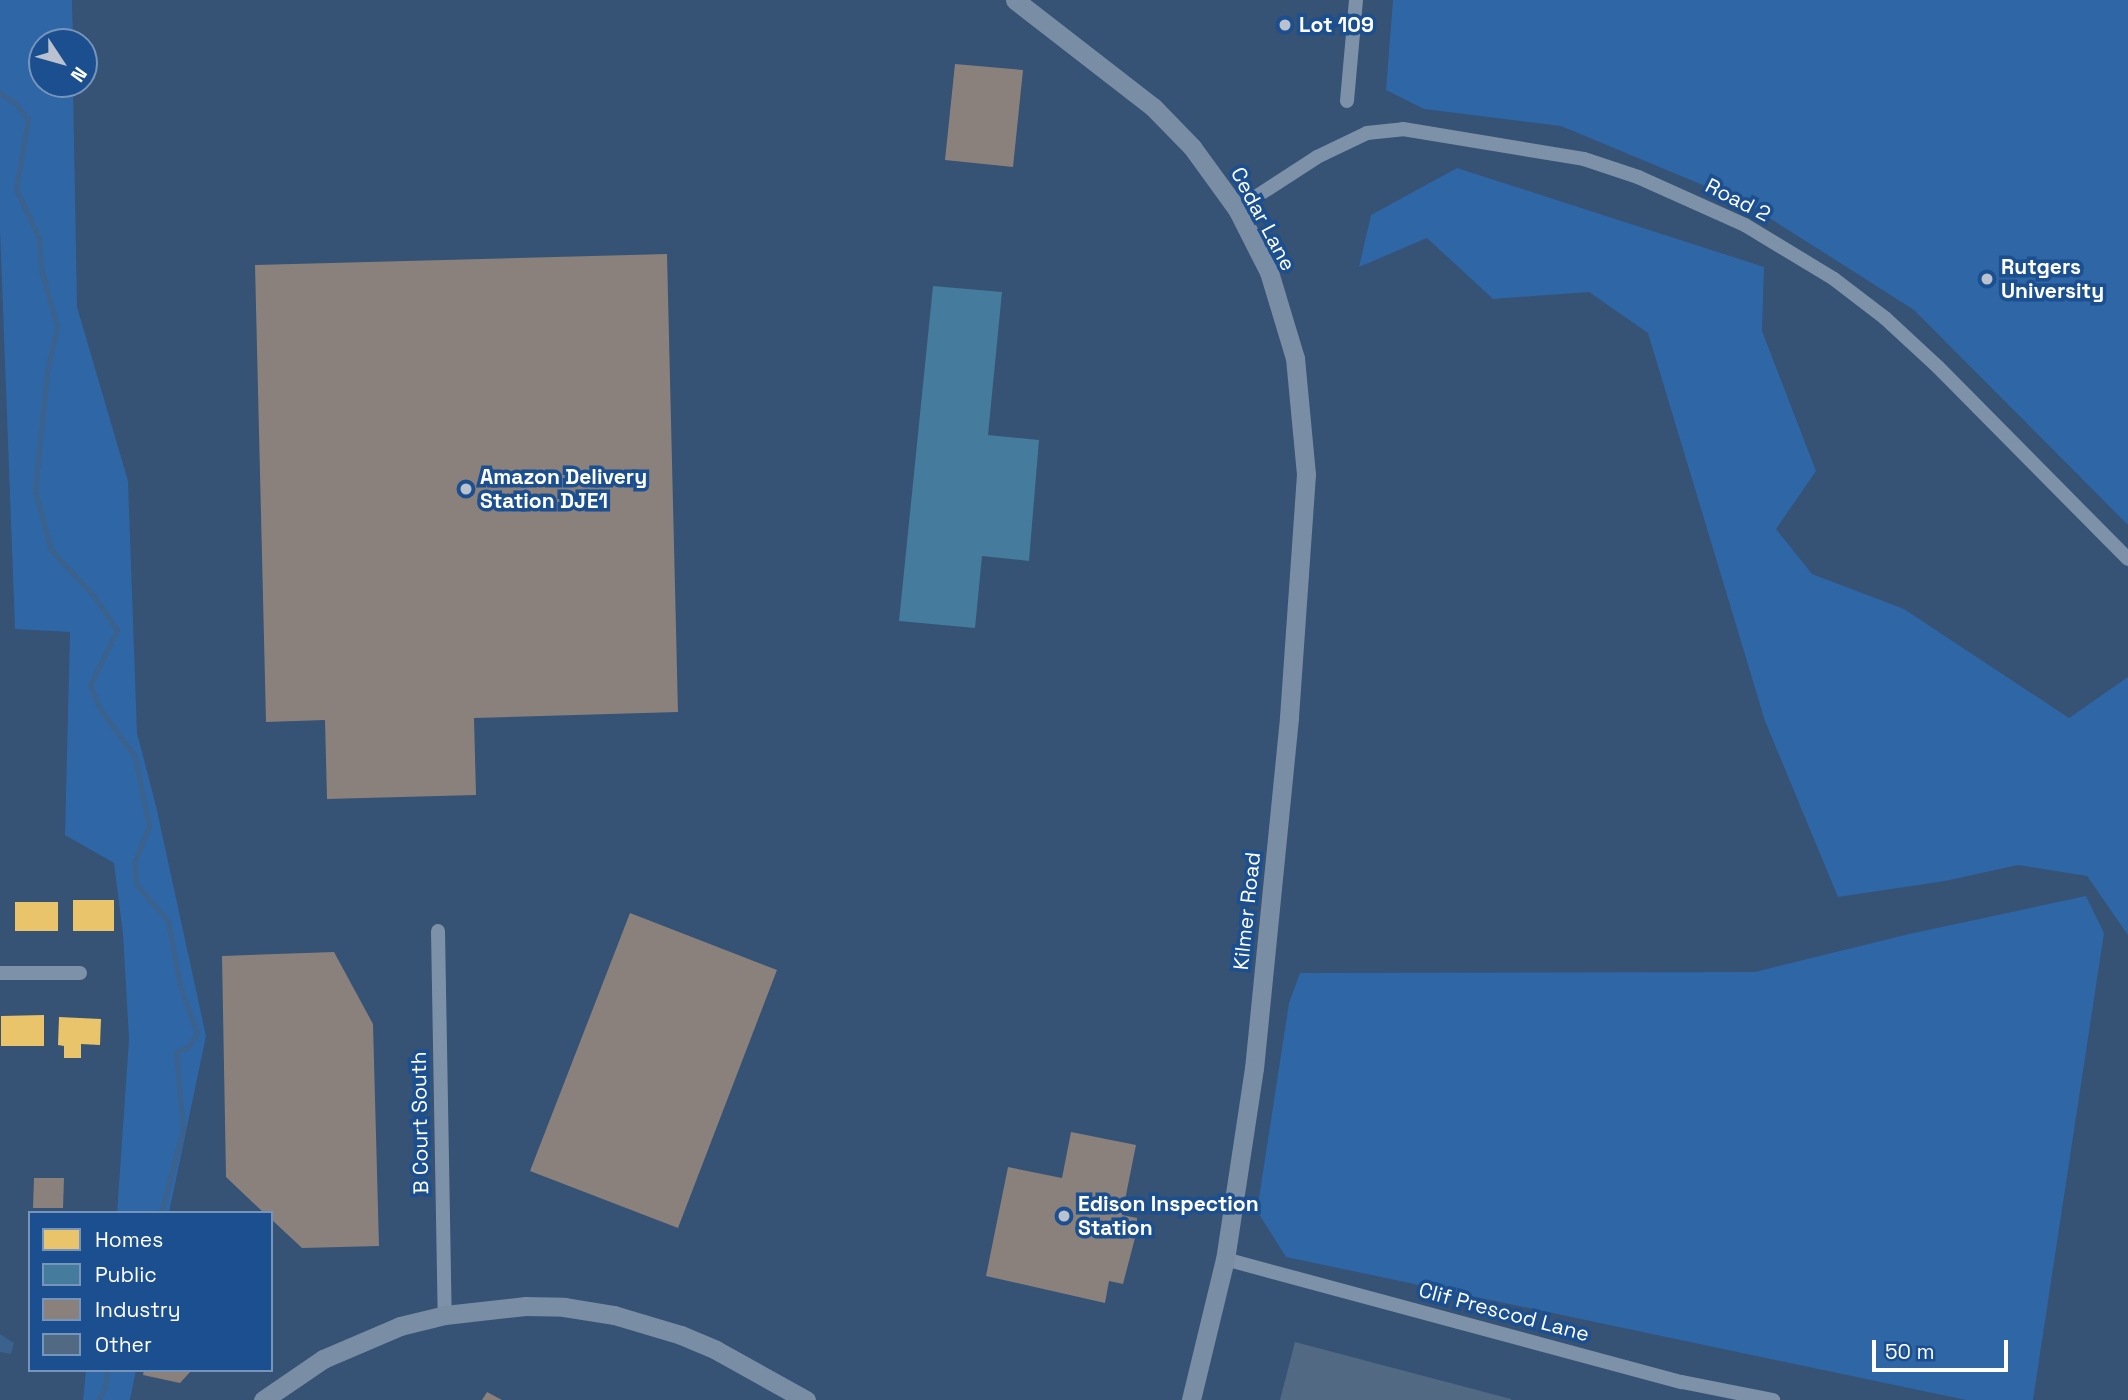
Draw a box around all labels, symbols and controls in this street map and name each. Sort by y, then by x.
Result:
place label: Lot 109 [1299,12,1374,38]
marker: Lot 109 [1277,17,1293,33]
north arrow [28,28,98,98]
text: N [65,62,93,87]
street label: Cedar Lane [1225,163,1301,275]
street label: Road 2 [1701,173,1775,227]
place label: Rutgers University [2001,254,2104,304]
marker: Rutgers University [1979,271,1995,287]
place label: Amazon Delivery Station DJE1 [480,464,647,514]
marker: Amazon Delivery Station DJE1 [458,481,474,497]
street label: Kilmer Road [1228,851,1266,971]
street label: B Court South [406,1051,434,1195]
place label: Edison Inspection Station [1078,1191,1259,1241]
marker: Edison Inspection Station [1056,1208,1072,1224]
legend [28,1211,273,1372]
text: Homes [95,1226,163,1253]
text: Public [95,1261,157,1288]
street label: Clif Prescod Lane [1416,1277,1592,1347]
text: Industry [95,1296,181,1323]
scale bar [1876,1326,2012,1370]
text: Other [95,1331,152,1358]
text: 50 m [1885,1338,1935,1365]

